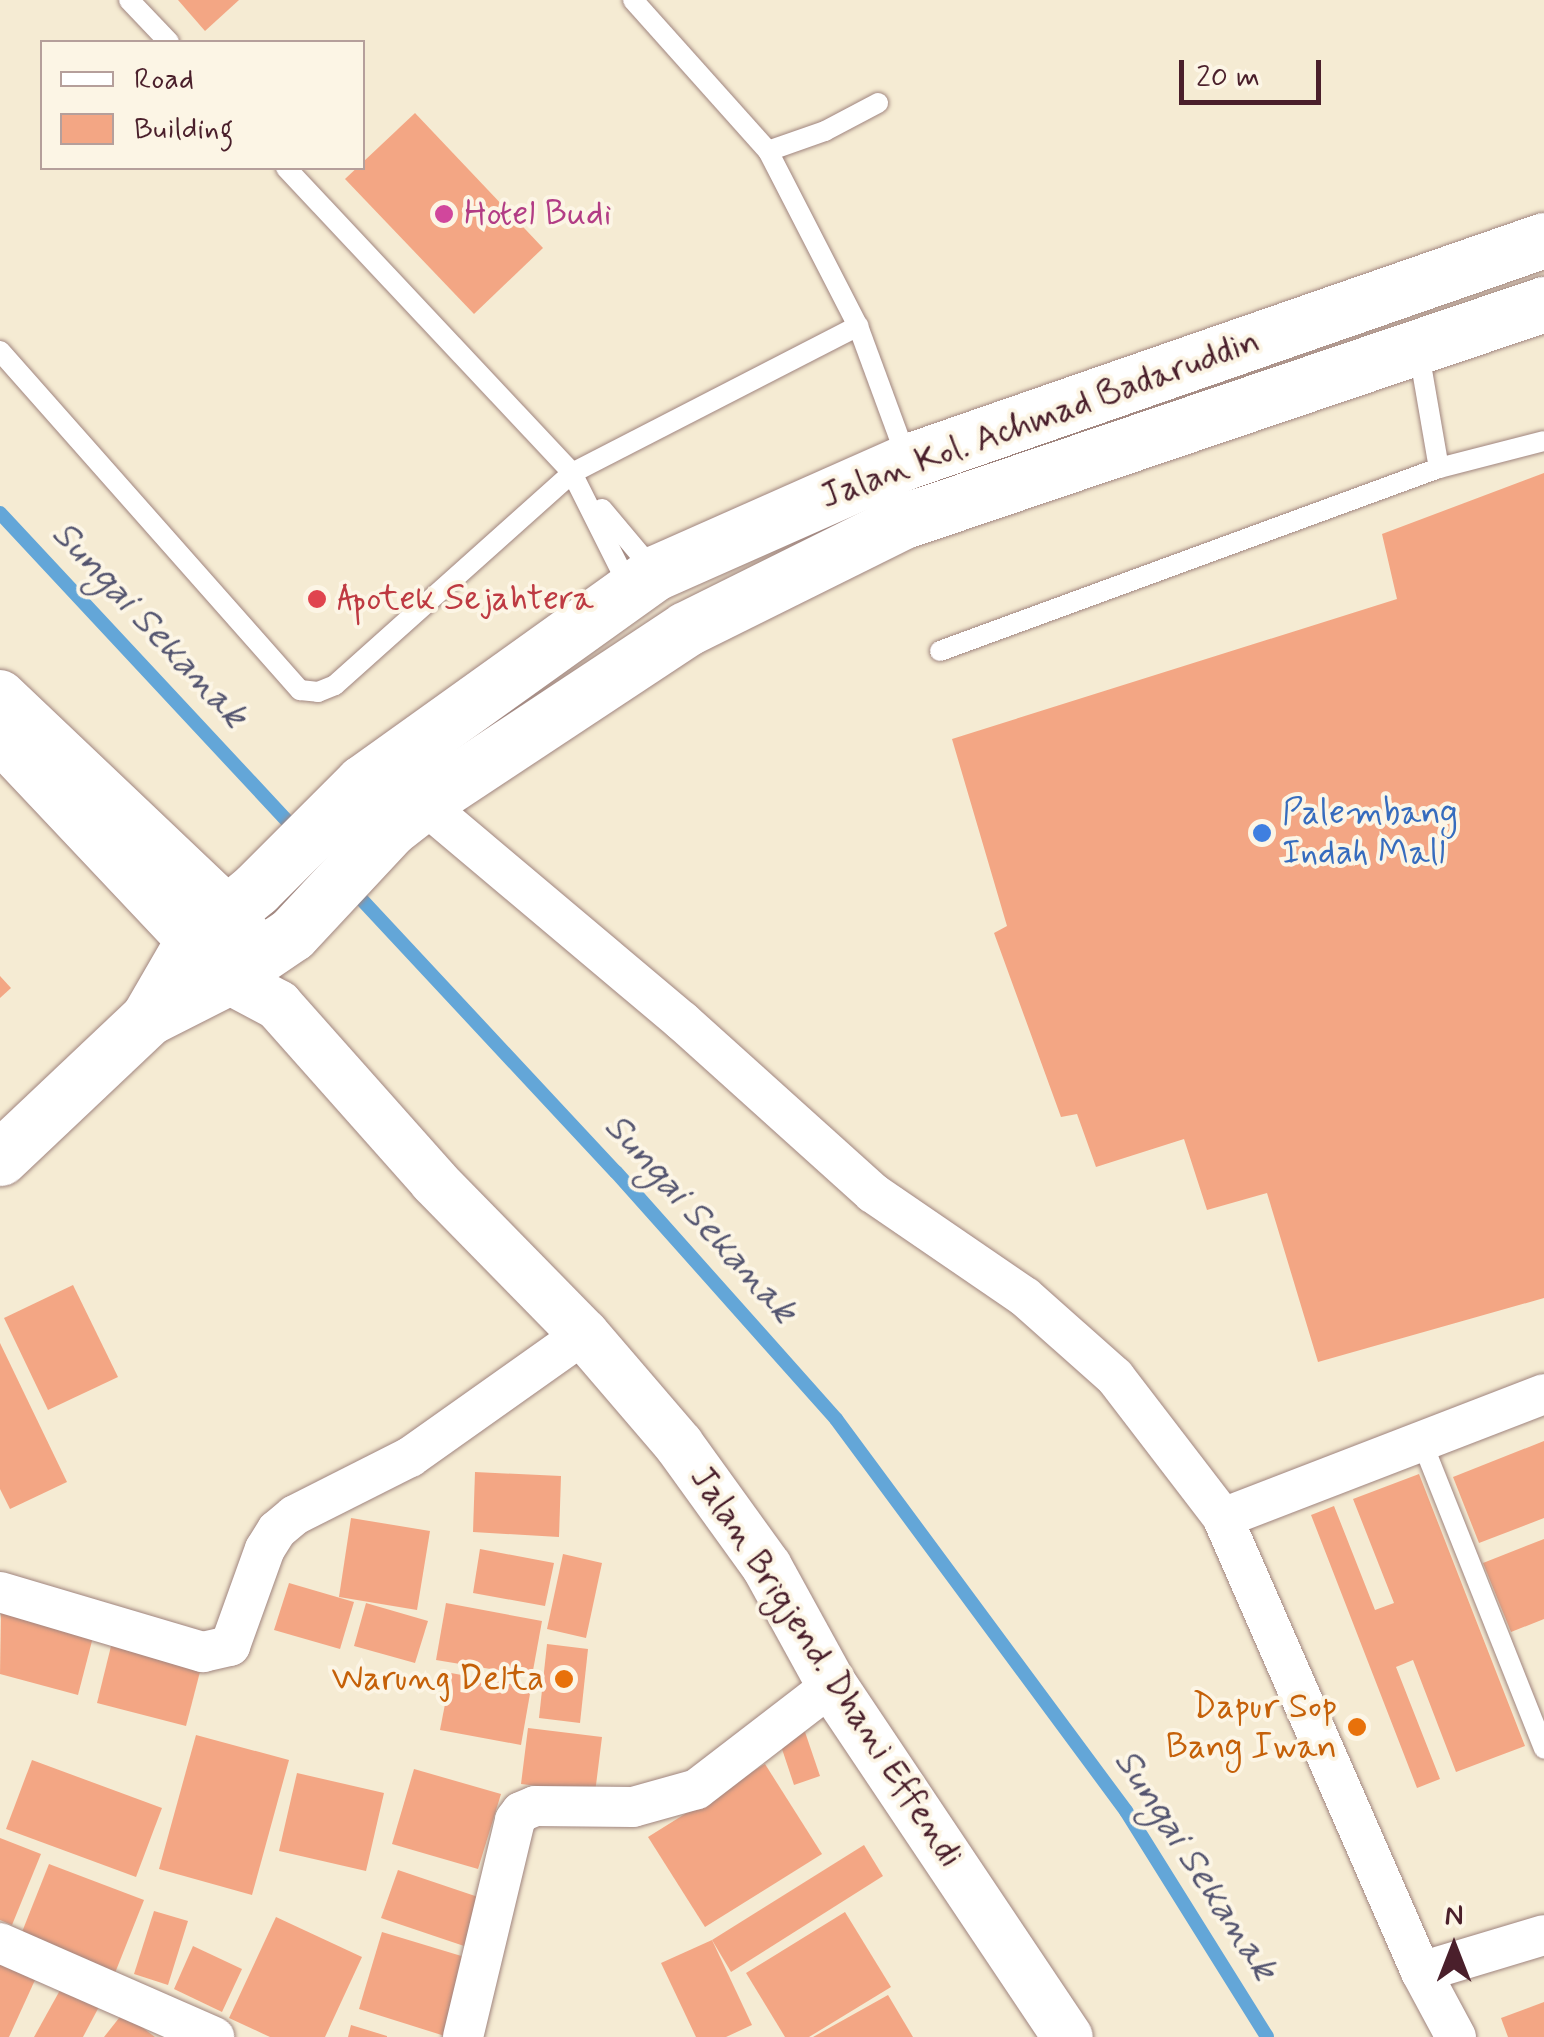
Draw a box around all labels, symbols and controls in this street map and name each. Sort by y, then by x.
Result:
legend [40,40,365,170]
scale bar [1184,40,1326,102]
text: 20 m [1196,58,1260,97]
text: Road [134,60,194,99]
text: Building [134,110,233,149]
place label: Hotel Budi [464,193,608,235]
marker: Hotel Budi [433,203,455,225]
street label: Jalan Kol. Achmad Badaruddin [810,318,1270,520]
water label: Sungai Sekanak [41,512,257,738]
place label: Apotek Sejahtera [337,578,596,620]
marker: Apotek Sejahtera [306,588,328,610]
place label: Palembang Indah Mall [1282,792,1458,874]
marker: Palembang Indah Mall [1251,822,1273,844]
water label: Sungai Sekanak [594,1105,806,1333]
street label: Jalan Brigjend. Dhani Effendi [681,1459,971,1875]
place label: Warung Delta [334,1658,544,1700]
marker: Warung Delta [553,1668,575,1690]
place label: Dapur Sop Bang Iwan [1171,1686,1337,1768]
marker: Dapur Sop Bang Iwan [1346,1716,1368,1738]
water label: Sungai Sekanak [1103,1741,1287,1989]
north arrow [1404,1897,1504,1997]
text: N [1445,1898,1463,1935]

